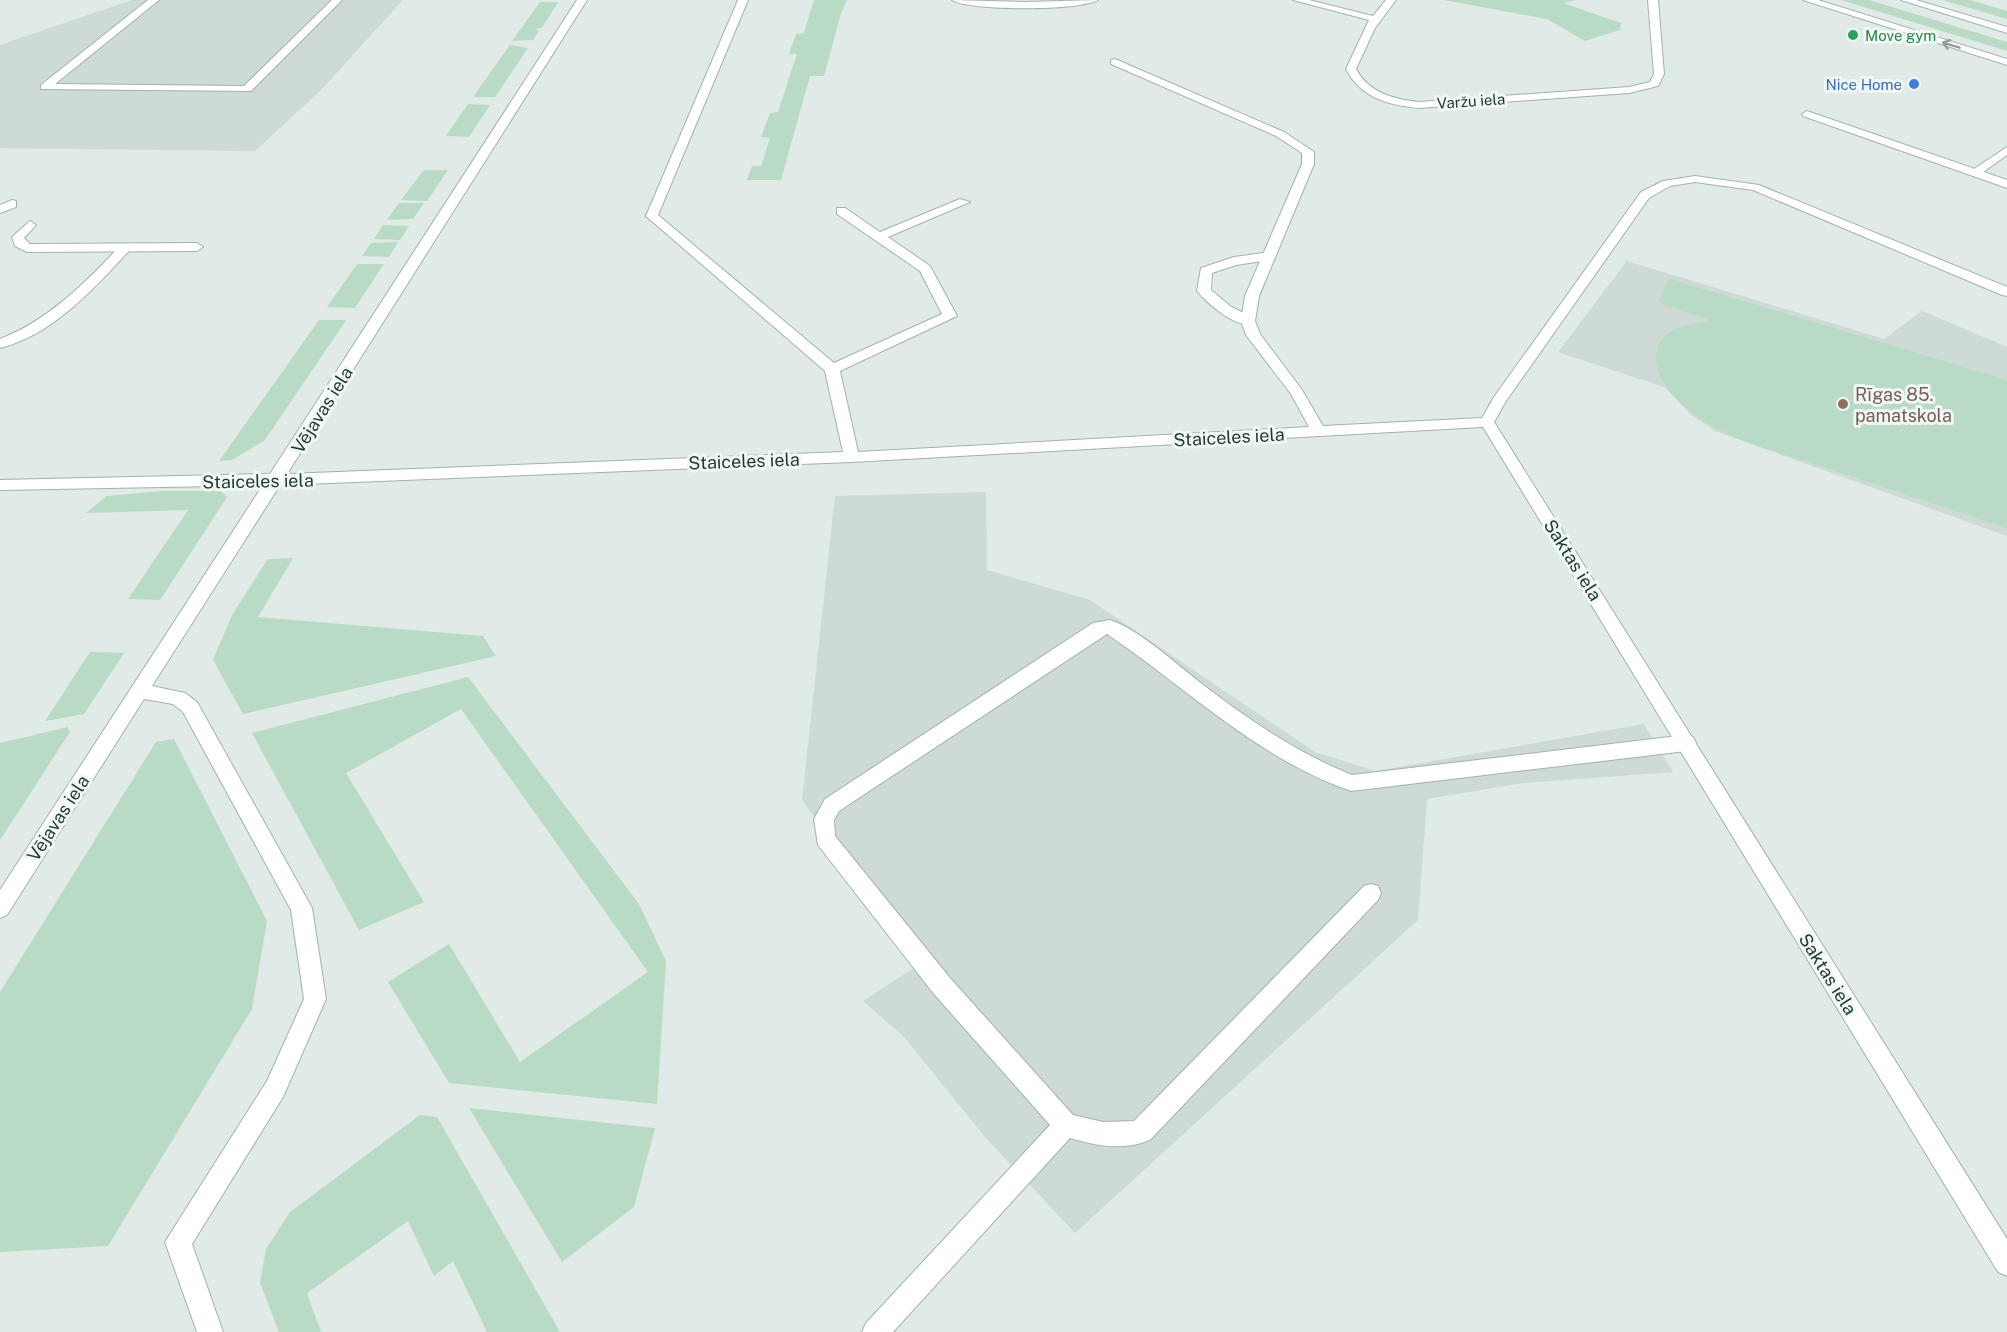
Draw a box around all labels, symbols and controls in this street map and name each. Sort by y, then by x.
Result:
place label: Move gym [1865,27,1936,44]
marker: Move gym [1846,28,1860,42]
one-way arrow [1942,39,1961,50]
place label: Nice Home [1825,76,1902,93]
marker: Nice Home [1907,77,1921,91]
street label: Varžu iela [1436,90,1506,112]
street label: Vējavas iela [287,363,357,457]
place label: Rīgas 85. pamatskola [1855,384,1952,426]
marker: Rīgas 85. pamatskola [1836,397,1850,411]
street label: Staiceles iela [1173,424,1285,450]
street label: Staiceles iela [688,449,800,473]
street label: Staiceles iela [202,470,314,492]
street label: Saktas iela [1540,515,1606,605]
street label: Vējavas iela [23,771,93,865]
street label: Saktas iela [1795,929,1861,1019]

